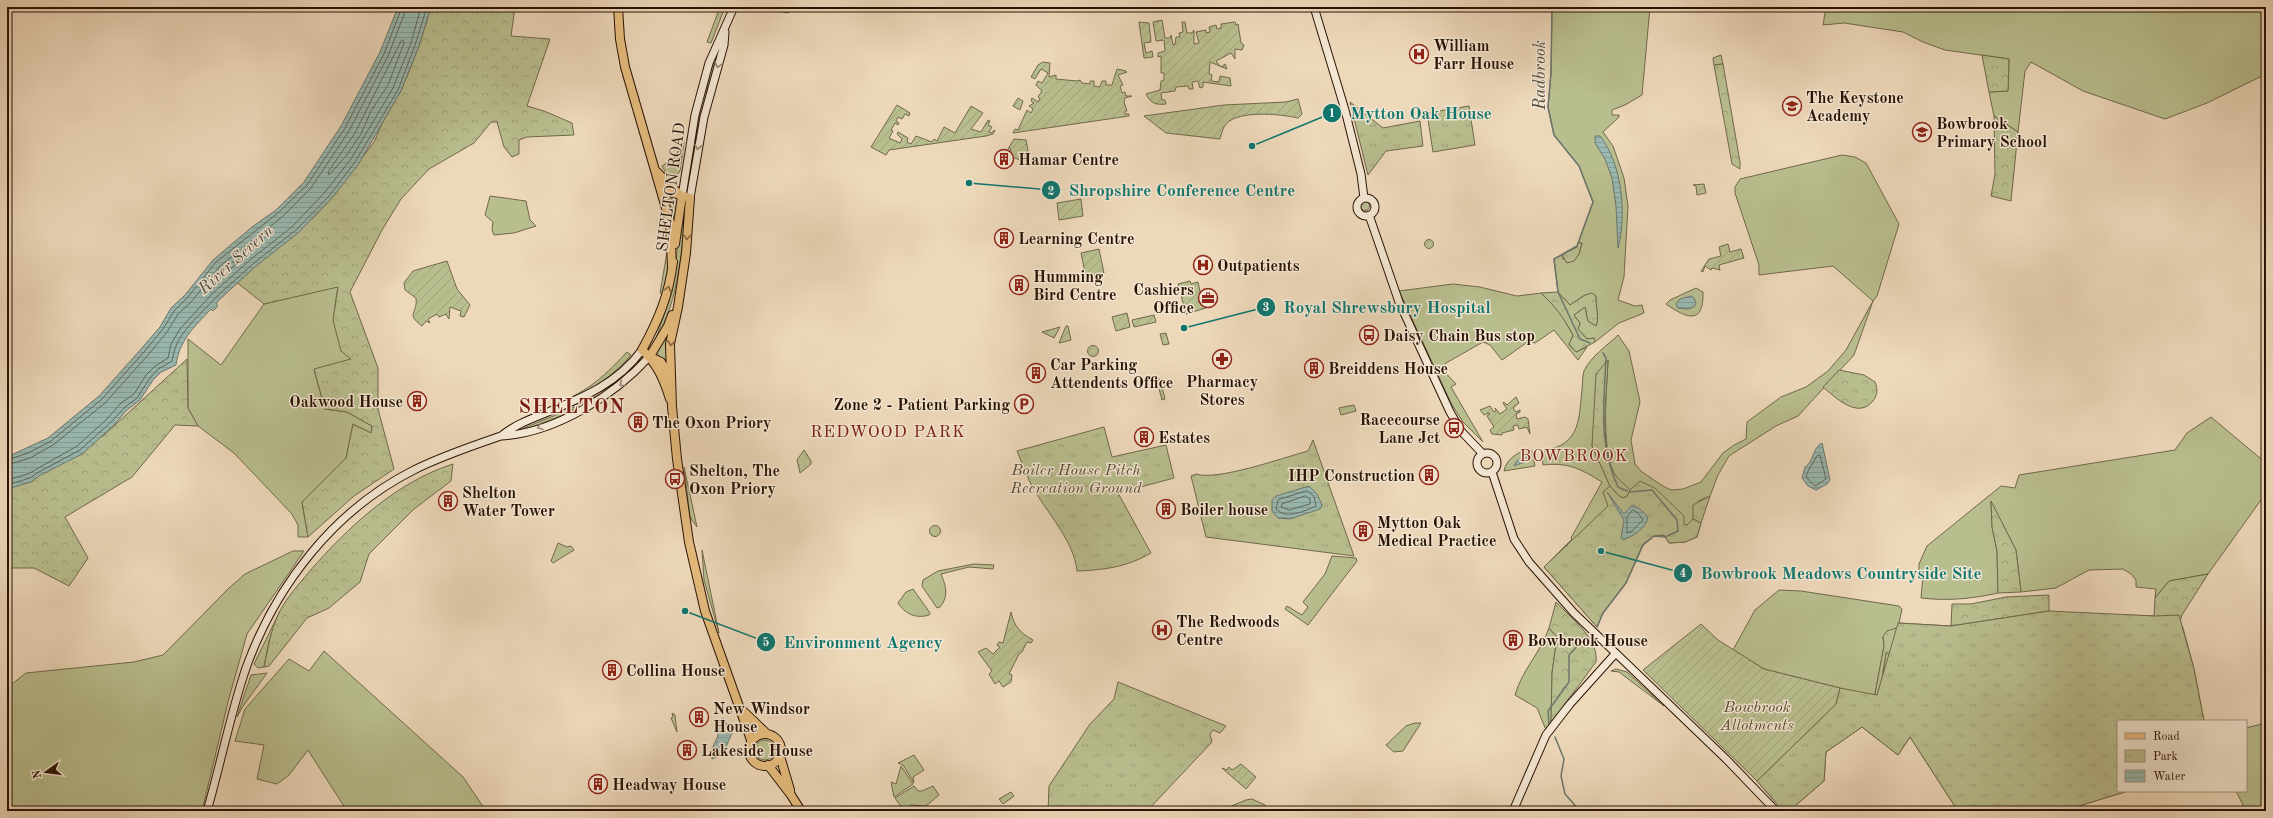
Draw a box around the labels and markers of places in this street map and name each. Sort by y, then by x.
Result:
place label: William Farr House [1433,39,1514,73]
hospital icon: William Farr House [1408,43,1430,65]
place label: The Keystone Academy [1806,91,1904,125]
school or university icon: The Keystone Academy [1781,95,1803,117]
callout: Mytton Oak House [1322,99,1499,128]
place label: Bowbrook Primary School [1936,117,2047,151]
school or university icon: Bowbrook Primary School [1911,121,1933,143]
building icon: Hamar Centre [993,148,1015,170]
place label: Hamar Centre [1018,153,1119,169]
callout: Shropshire Conference Centre [1041,176,1303,205]
building icon: Learning Centre [993,227,1015,249]
place label: Learning Centre [1018,232,1135,248]
hospital icon: Outpatients [1192,254,1214,276]
place label: Outpatients [1217,259,1300,275]
place label: Humming Bird Centre [1033,270,1116,304]
building icon: Humming Bird Centre [1008,274,1030,296]
place label: Cashiers Office [1133,283,1194,317]
office icon: Cashiers Office [1197,287,1219,309]
callout: Royal Shrewsbury Hospital [1256,293,1499,322]
bus stop icon: Daisy Chain Bus stop [1358,324,1380,346]
place label: Daisy Chain Bus stop [1383,329,1535,345]
pharmacy icon: Pharmacy Stores [1211,348,1233,370]
building icon: Breiddens House [1303,357,1325,379]
place label: Car Parking Attendents Office [1050,358,1173,392]
building icon: Car Parking Attendents Office [1025,362,1047,384]
place label: Breiddens House [1328,362,1448,378]
place label: Pharmacy Stores [1186,375,1258,409]
building icon: Oakwood House [406,390,428,412]
parking icon: Zone 2 - Patient Parking [1013,393,1035,415]
place label: Oakwood House [289,395,403,411]
place label: Zone 2 - Patient Parking [833,398,1010,414]
building icon: The Oxon Priory [627,411,649,433]
place label: Racecourse Lane Jct [1359,413,1440,447]
place label: The Oxon Priory [652,416,771,432]
bus stop icon: Racecourse Lane Jct [1443,417,1465,439]
building icon: Estates [1133,426,1155,448]
place label: Estates [1158,431,1210,447]
place label: Shelton, The Oxon Priory [689,464,780,498]
building icon: IHP Construction [1418,464,1440,486]
bus stop icon: Shelton, The Oxon Priory [664,468,686,490]
place label: IHP Construction [1288,469,1415,485]
place label: Shelton Water Tower [462,486,555,520]
building icon: Shelton Water Tower [437,490,459,512]
building icon: Boiler house [1155,498,1177,520]
place label: Boiler house [1180,503,1268,519]
place label: Mytton Oak Medical Practice [1377,516,1497,550]
building icon: Mytton Oak Medical Practice [1352,520,1374,542]
callout: Bowbrook Meadows Countryside Site [1673,558,1990,587]
place label: The Redwoods Centre [1176,615,1280,649]
hospital icon: The Redwoods Centre [1151,619,1173,641]
callout: Environment Agency [756,627,951,656]
building icon: Bowbrook House [1502,629,1524,651]
place label: Bowbrook House [1527,634,1648,650]
building icon: Collina House [601,659,623,681]
place label: Collina House [626,664,725,680]
place label: New Windsor House [713,702,810,736]
building icon: New Windsor House [688,706,710,728]
building icon: Lakeside House [676,739,698,761]
place label: Lakeside House [701,744,813,760]
building icon: Headway House [587,773,609,795]
place label: Headway House [612,778,726,794]

